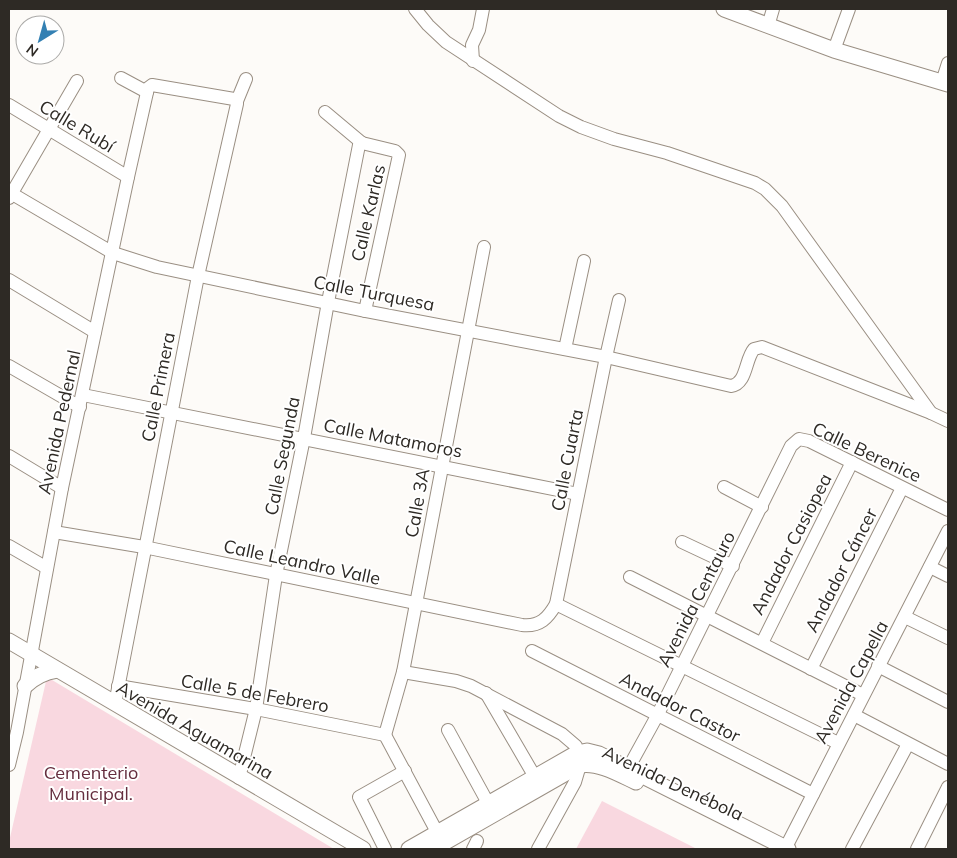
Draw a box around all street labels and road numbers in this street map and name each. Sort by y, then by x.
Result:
street label: Calle Rubí [35,95,120,158]
street label: Calle Karlas [346,162,390,264]
street label: Calle Turquesa [311,270,437,316]
street label: Calle Primera [136,330,180,444]
street label: Avenida Pedernal [32,348,86,496]
street label: Calle Segunda [259,395,305,517]
street label: Calle Cuarta [546,407,588,513]
street label: Calle Matamoros [322,413,464,463]
street label: Calle Berenice [809,417,925,487]
street label: Calle 3A [400,467,434,539]
street label: Andador Casiopea [745,470,837,618]
street label: Andador Cáncer [800,504,882,636]
street label: Avenida Centauro [652,527,740,671]
street label: Calle Leandro Valle [222,534,382,590]
street label: Avenida Capella [809,617,893,747]
street label: Andador Castor [616,667,745,748]
street label: Calle 5 de Febrero [179,669,331,717]
street label: Avenida Aguamarina [113,676,277,784]
street label: Avenida Denébola [599,740,747,826]

